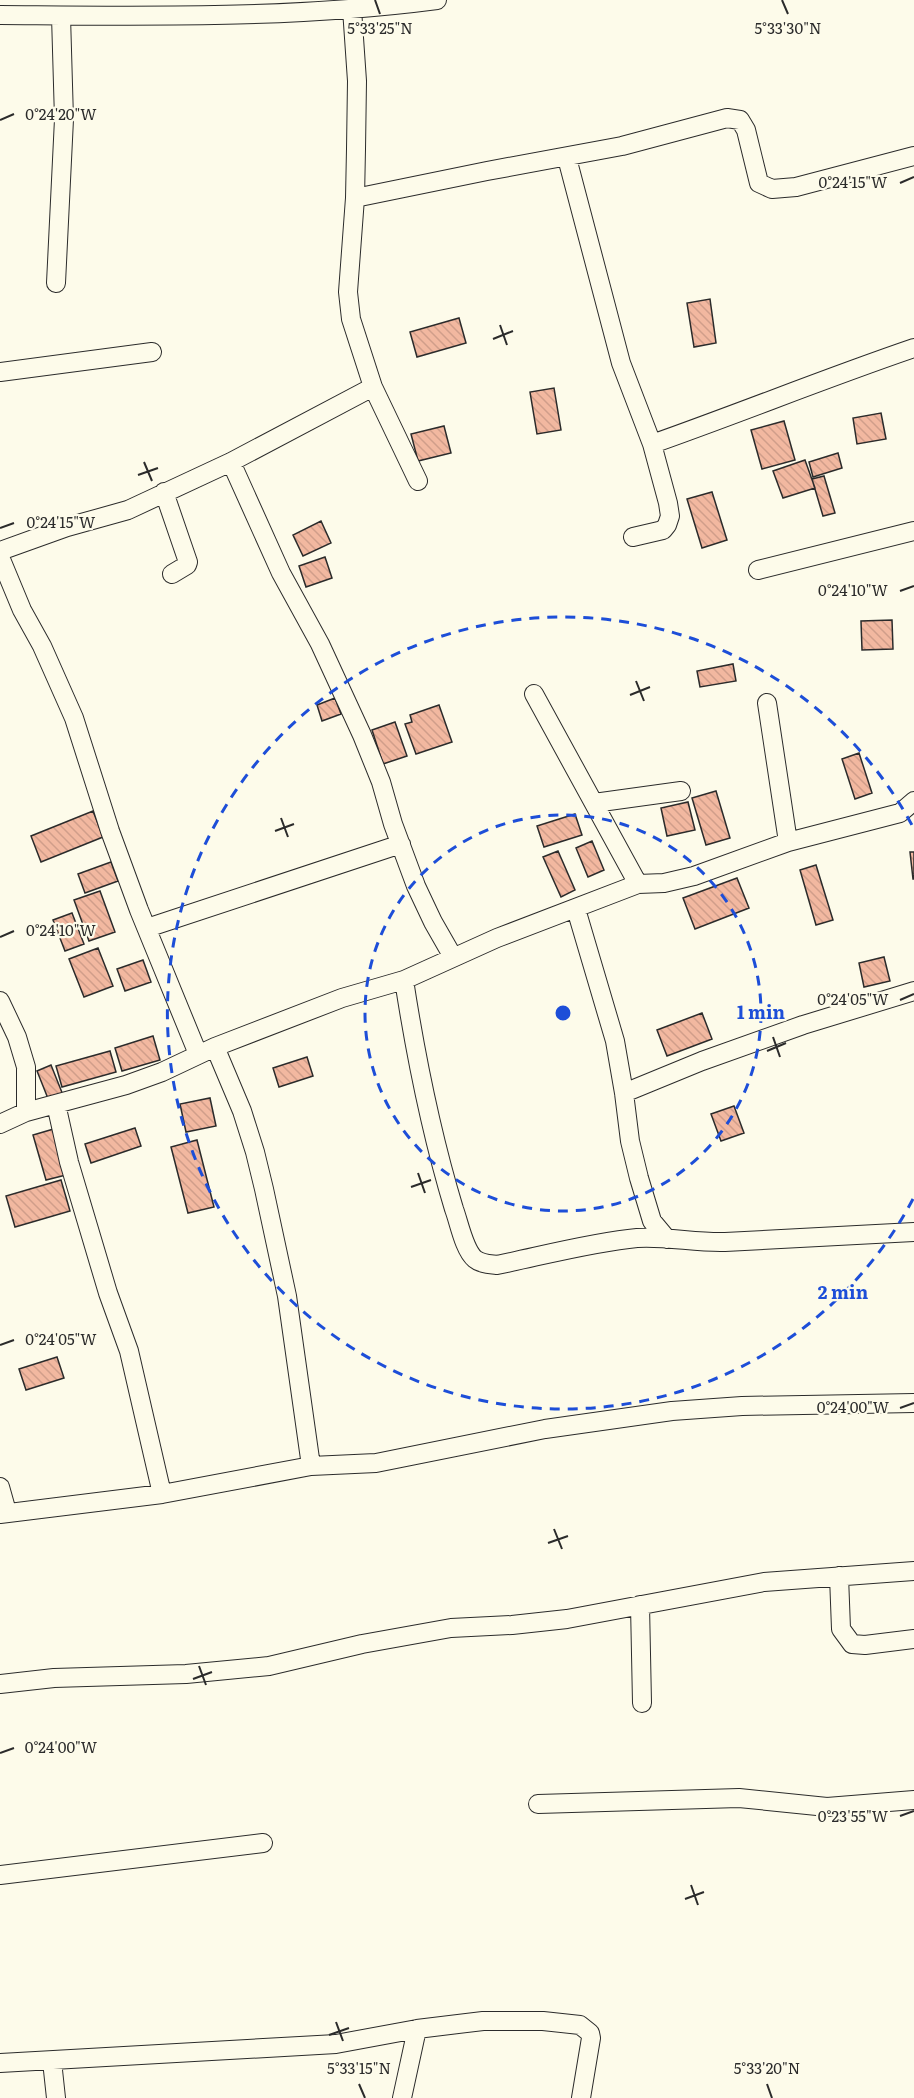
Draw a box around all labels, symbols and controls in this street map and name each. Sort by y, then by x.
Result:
text: 5°33'25"N [347,16,413,39]
text: 5°33'30"N [754,16,822,39]
text: 0°24'20"W [25,102,97,125]
text: 0°24'15"W [819,170,888,193]
text: 0°24'15"W [27,510,96,533]
text: 0°24'10"W [818,578,889,601]
text: 0°24'10"W [26,918,97,941]
text: 0°24'05"W [817,987,889,1010]
text: 1 min [737,998,786,1025]
centre of rings [553,1003,573,1023]
text: 2 min [818,1278,869,1305]
text: 0°24'05"W [25,1327,97,1350]
text: 0°24'00"W [817,1395,890,1418]
text: 0°24'00"W [25,1735,98,1758]
text: 0°23'55"W [818,1804,889,1827]
text: 5°33'15"N [327,2056,391,2079]
text: 5°33'20"N [734,2056,800,2079]

